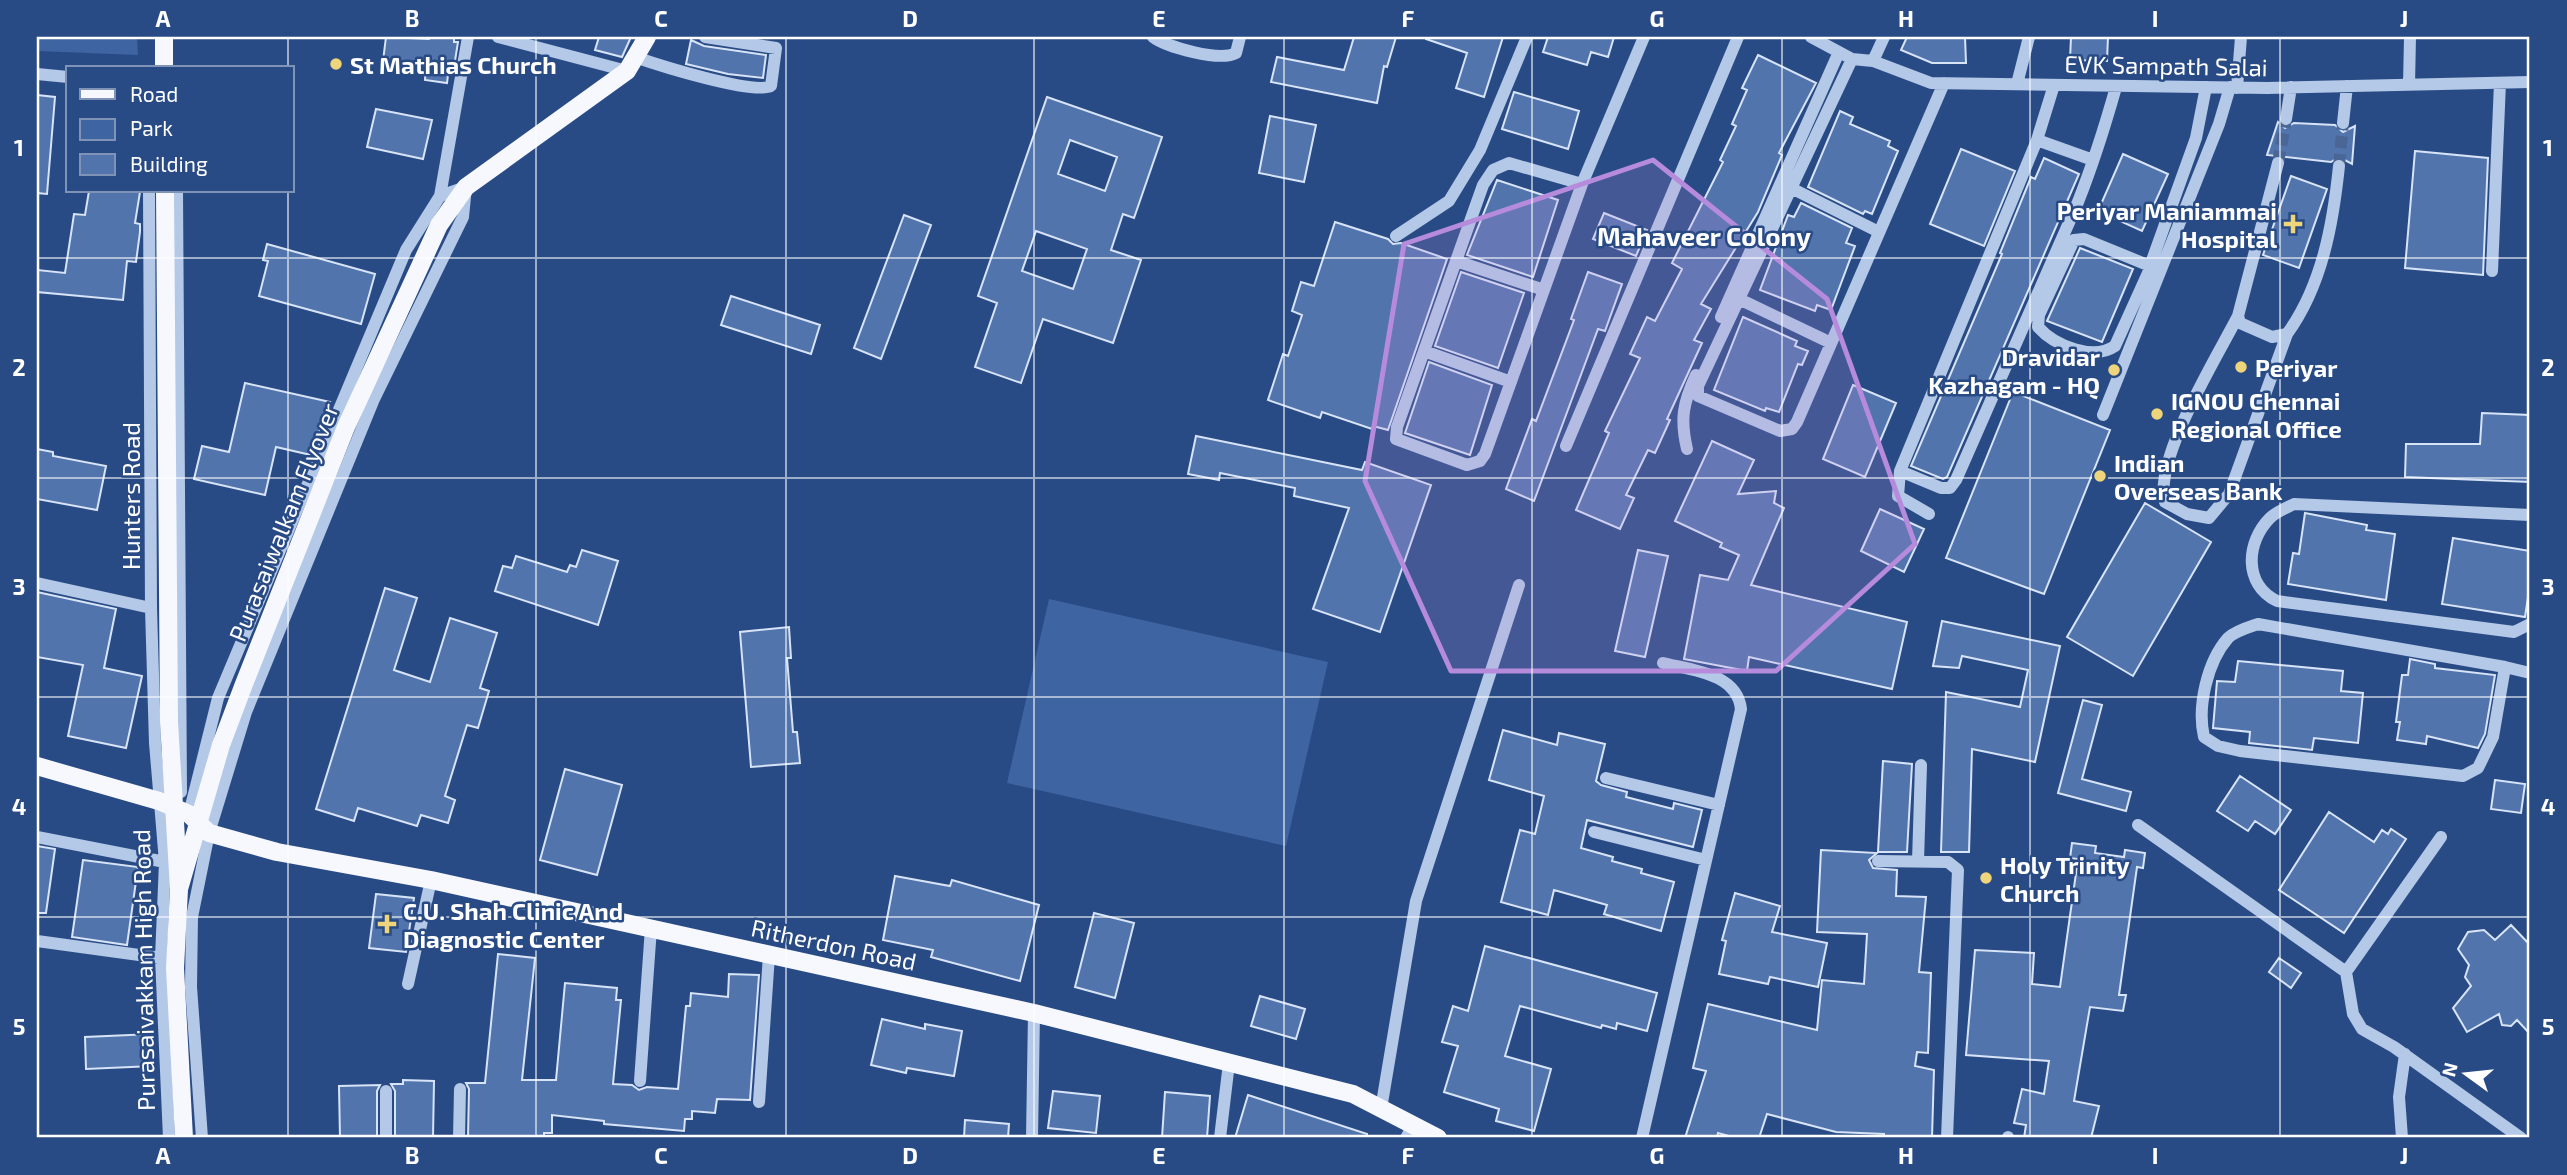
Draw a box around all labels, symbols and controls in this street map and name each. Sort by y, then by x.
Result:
text: A [155,4,171,32]
text: B [405,4,419,32]
text: C [654,4,668,32]
text: D [902,4,918,32]
text: E [1152,4,1166,32]
text: F [1402,4,1415,32]
text: G [1650,4,1664,32]
text: H [1898,4,1914,32]
text: I [2152,4,2158,32]
text: J [2400,4,2408,32]
street label: EVK Sampath Salai [2064,49,2268,81]
place label: St Mathias Church [350,50,557,79]
marker: St Mathias Church [328,56,344,72]
legend [66,66,294,192]
text: Road [130,81,178,106]
text: Park [130,115,173,140]
text: 1 [14,133,24,161]
text: 1 [2543,133,2553,161]
text: Building [130,151,208,176]
place label: Periyar Maniammai Hospital [2057,196,2277,253]
marker: Periyar Maniammai Hospital [2283,214,2303,234]
district label: Mahaveer Colony [1597,220,1811,252]
place label: Dravidar Kazhagam - HQ [1928,342,2101,400]
text: 2 [12,353,26,381]
place label: Periyar [2255,353,2338,382]
text: 2 [2541,353,2555,381]
marker: Periyar [2233,359,2249,375]
marker: Dravidar Kazhagam - HQ [2106,362,2122,378]
place label: IGNOU Chennai Regional Office [2171,386,2342,443]
street label: Purasaiwalkam Flyover [222,398,344,645]
marker: IGNOU Chennai Regional Office [2149,406,2165,422]
street label: Hunters Road [116,422,145,570]
place label: Indian Overseas Bank [2114,448,2283,505]
marker: Indian Overseas Bank [2092,468,2108,484]
text: 3 [12,572,26,600]
text: 3 [2541,572,2555,600]
text: 4 [12,792,26,820]
text: 4 [2541,792,2555,820]
street label: Purasaivakkam High Road [126,829,160,1111]
place label: Holy Trinity Church [2000,850,2130,907]
marker: Holy Trinity Church [1978,870,1994,886]
place label: C.U. Shah Clinic And Diagnostic Center [403,896,623,953]
street label: Ritherdon Road [749,912,919,976]
marker: C.U. Shah Clinic And Diagnostic Center [377,914,397,934]
text: 5 [13,1012,25,1040]
text: 5 [2542,1012,2554,1040]
north arrow [2430,1038,2500,1108]
text: N [2436,1060,2462,1079]
text: A [155,1141,171,1169]
text: B [405,1141,419,1169]
text: C [654,1141,668,1169]
text: D [902,1141,918,1169]
text: E [1152,1141,1166,1169]
text: F [1402,1141,1415,1169]
text: G [1650,1141,1664,1169]
text: H [1898,1141,1914,1169]
text: I [2152,1141,2158,1169]
text: J [2400,1141,2408,1169]

